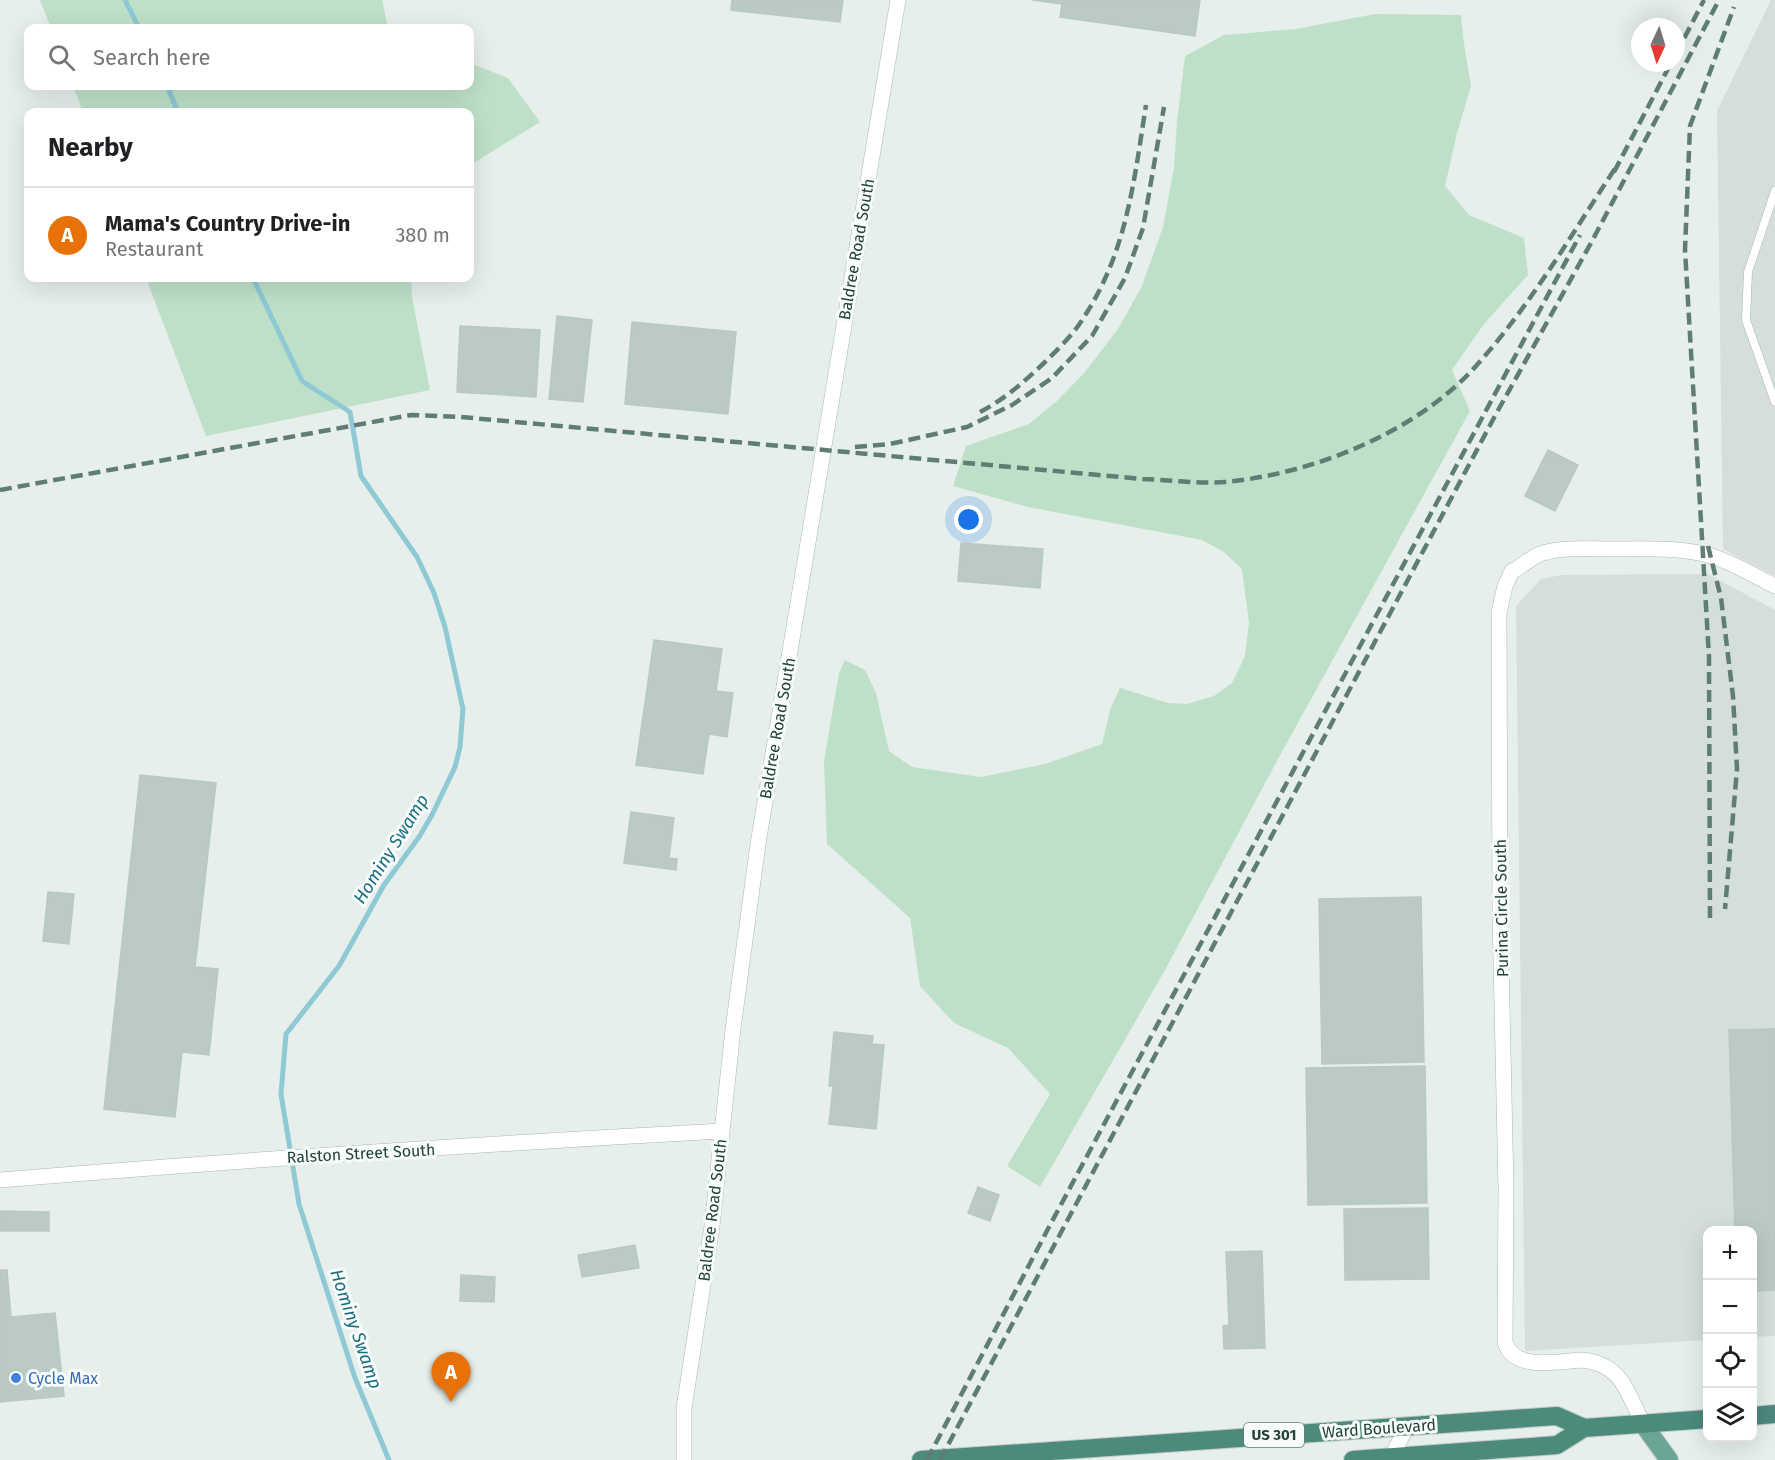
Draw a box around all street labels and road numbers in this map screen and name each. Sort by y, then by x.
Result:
street label: Baldree Road South [835,177,878,321]
street label: Baldree Road South [756,656,799,800]
street label: Purina Circle South [1491,839,1512,977]
street label: Baldree Road South [694,1138,731,1282]
street label: Ralston Street South [286,1140,436,1167]
street label: Ward Boulevard [1321,1415,1437,1442]
road number: US 301 [1244,1423,1304,1447]

